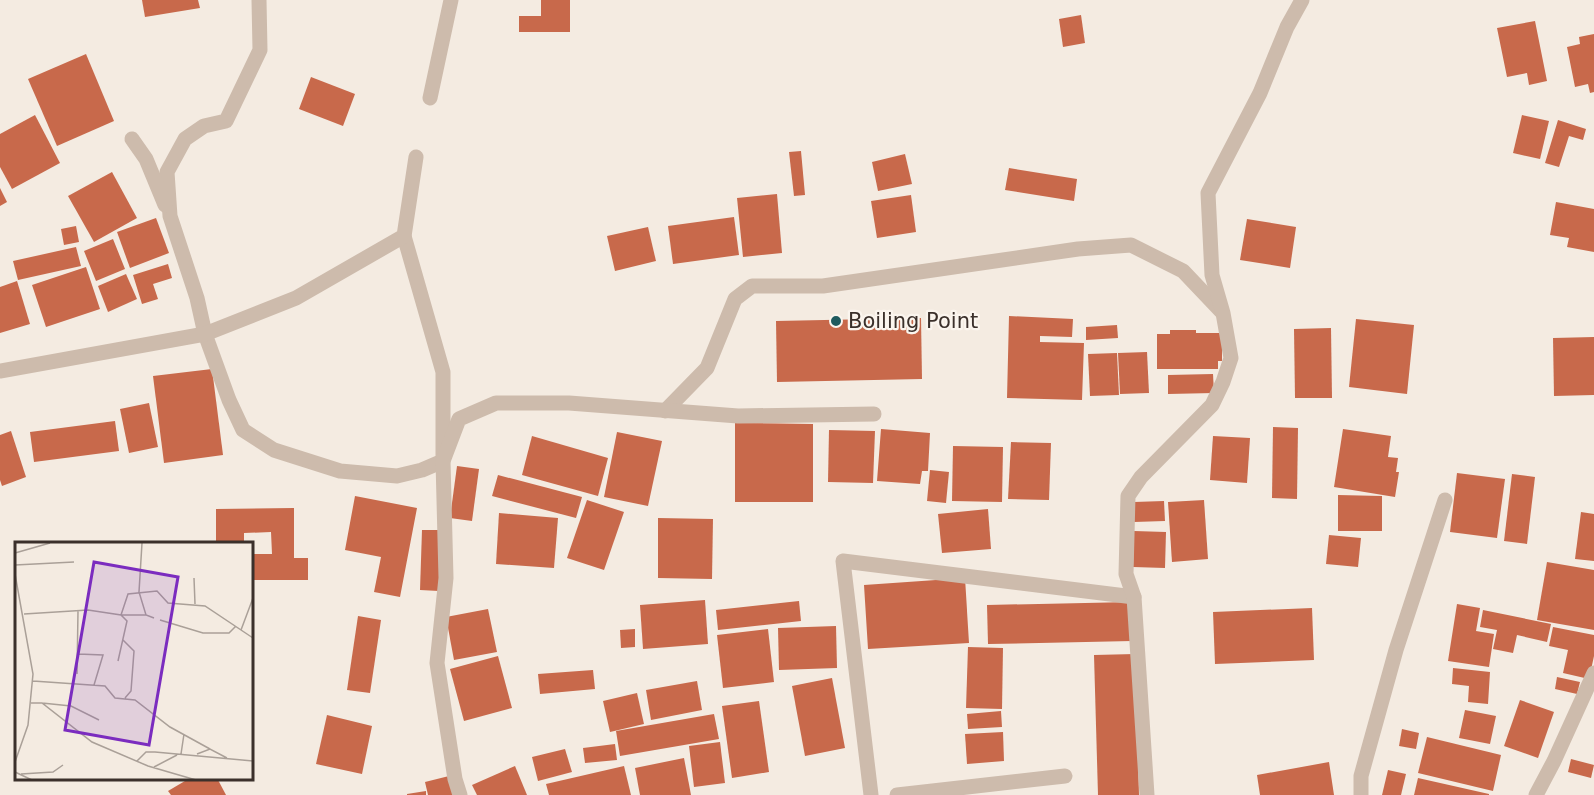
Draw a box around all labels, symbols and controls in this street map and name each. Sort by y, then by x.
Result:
place label: Boiling Point [848,309,978,333]
marker: Boiling Point [829,314,843,328]
inset map [15,542,254,780]

